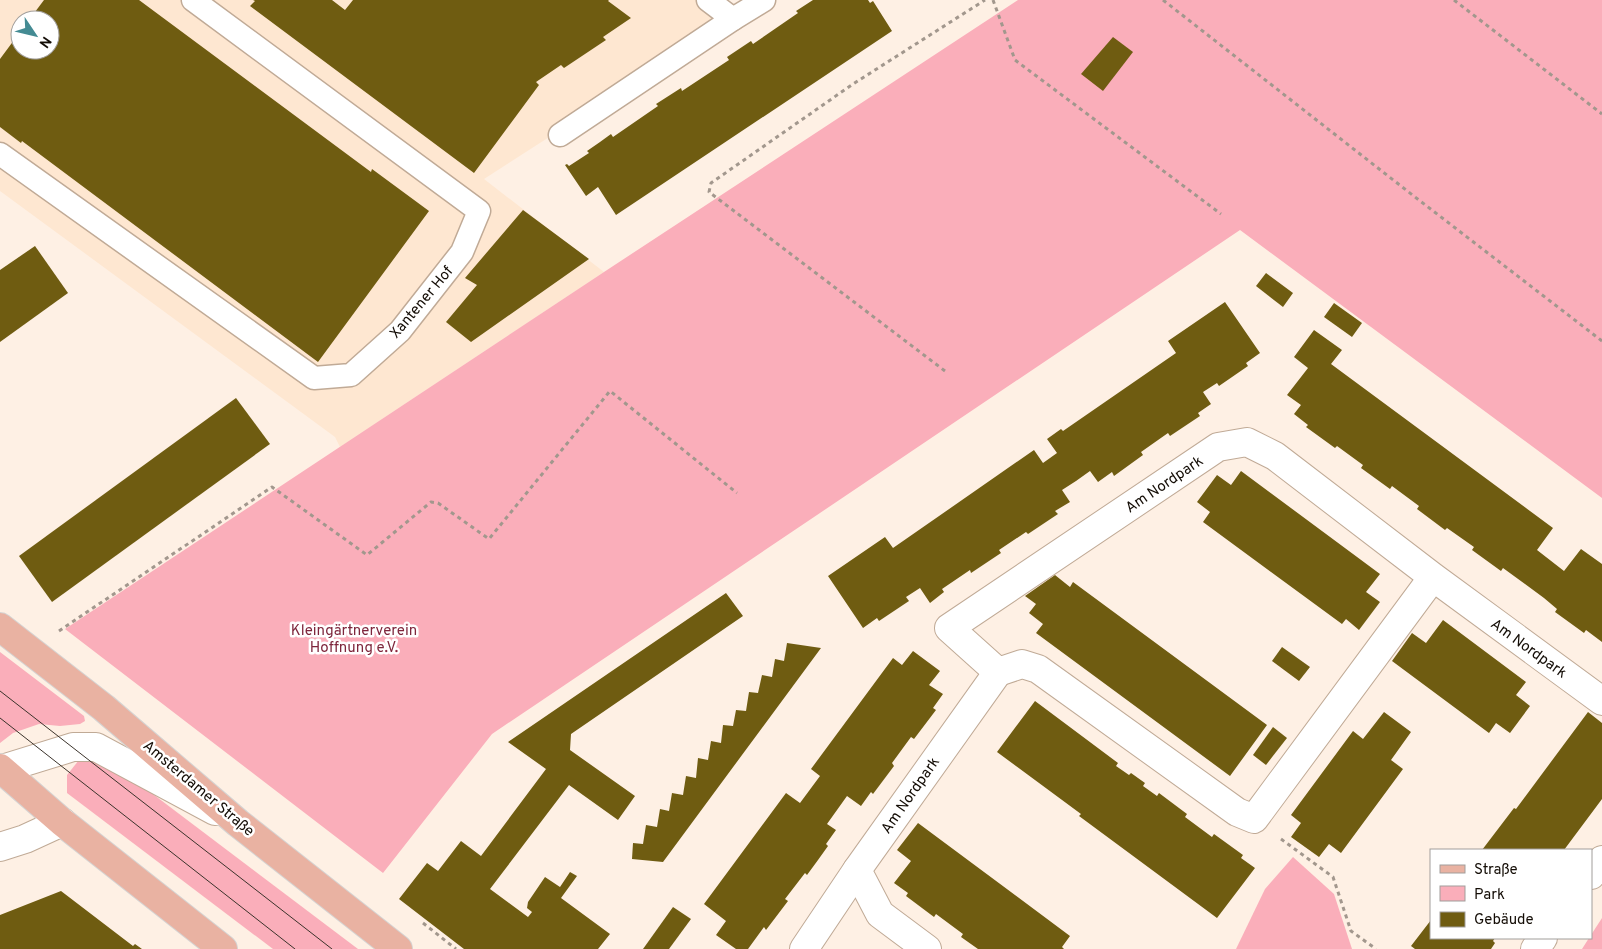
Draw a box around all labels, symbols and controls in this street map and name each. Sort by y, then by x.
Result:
north arrow [10,10,60,60]
text: N [35,33,54,51]
street label: Xantener Hof [386,263,458,343]
street label: Am Nordpark [1122,452,1207,518]
street label: Am Nordpark [1486,615,1570,683]
park label: Kleingärtnerverein Hoffnung e.V. [291,622,417,658]
street label: Amsterdamer Straße [138,737,258,841]
street label: Am Nordpark [878,754,945,838]
legend [1430,849,1592,939]
text: Straße [1474,861,1518,880]
text: Park [1474,886,1505,905]
text: Gebäude [1474,911,1534,930]

